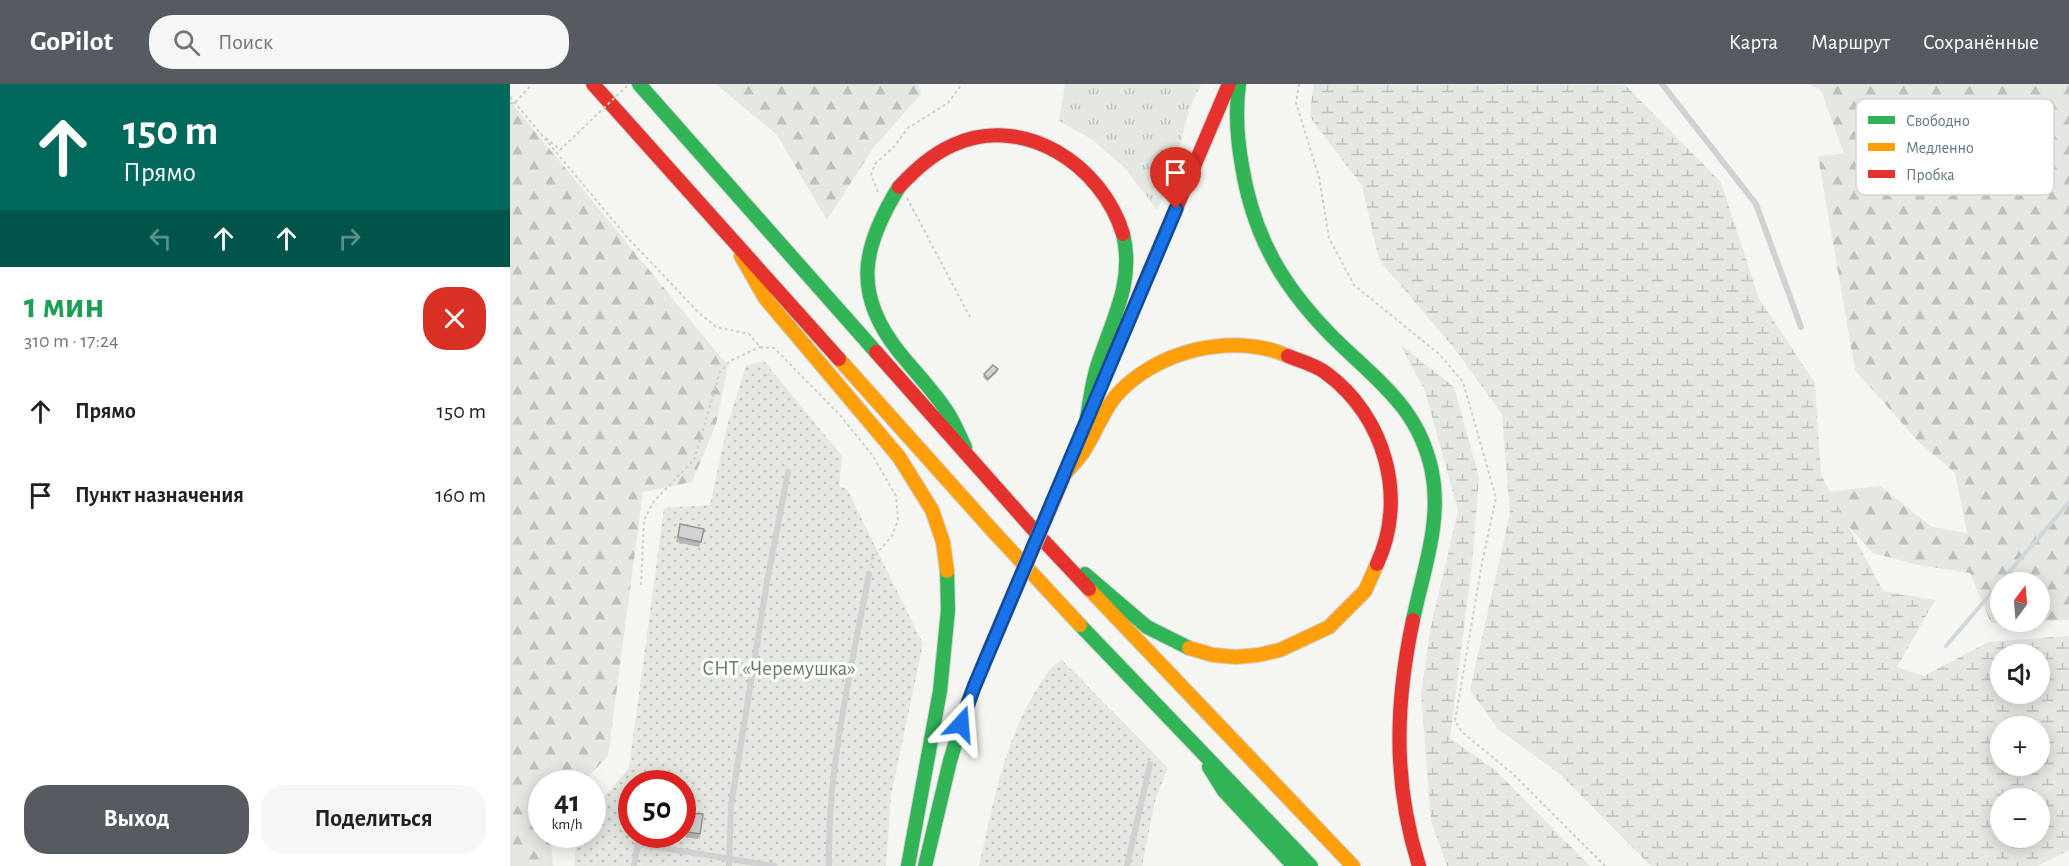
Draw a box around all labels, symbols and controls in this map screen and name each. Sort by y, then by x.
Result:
search box [149,15,569,69]
icon: search [170,26,203,59]
text: GoPilot [30,28,113,56]
text: Поиск [218,31,273,53]
text: Карта [1729,32,1778,53]
text: Маршрут [1811,32,1890,53]
text: Сохранённые [1923,32,2039,53]
legend [1856,99,2054,195]
icon: ahead [24,108,102,186]
text: 150 m [123,110,218,152]
text: Свободно [1906,113,1970,129]
text: Медленно [1906,140,1974,156]
pin [1150,147,1201,209]
icon: arrive [1159,156,1192,189]
text: Прямо [123,159,196,186]
text: Пробка [1906,167,1955,183]
icon: left [144,222,177,255]
icon: ahead [207,222,240,255]
icon: ahead [270,222,303,255]
icon: right [333,222,366,255]
button: close [423,287,486,350]
text: 1 мин [24,288,104,324]
text: 310 m · 17:24 [24,331,119,351]
icon: ahead [24,395,57,428]
text: Прямо [75,400,136,422]
text: 150 m [436,400,486,422]
icon: arrive [24,479,57,512]
text: Пункт назначения [75,484,244,506]
text: 160 m [435,484,486,506]
north arrow [1990,572,2050,632]
map controls [1990,572,2050,848]
button: sound [1990,644,2050,704]
park label: СНТ «Черемушка» [702,658,856,679]
position arrow [929,692,993,756]
button: + [1990,716,2050,776]
speed limit sign: 50 [618,770,696,848]
button: Выход [24,785,249,854]
button: Поделиться [261,785,486,854]
text: 41 [554,787,580,817]
button: − [1990,788,2050,848]
text: km/h [552,817,582,832]

